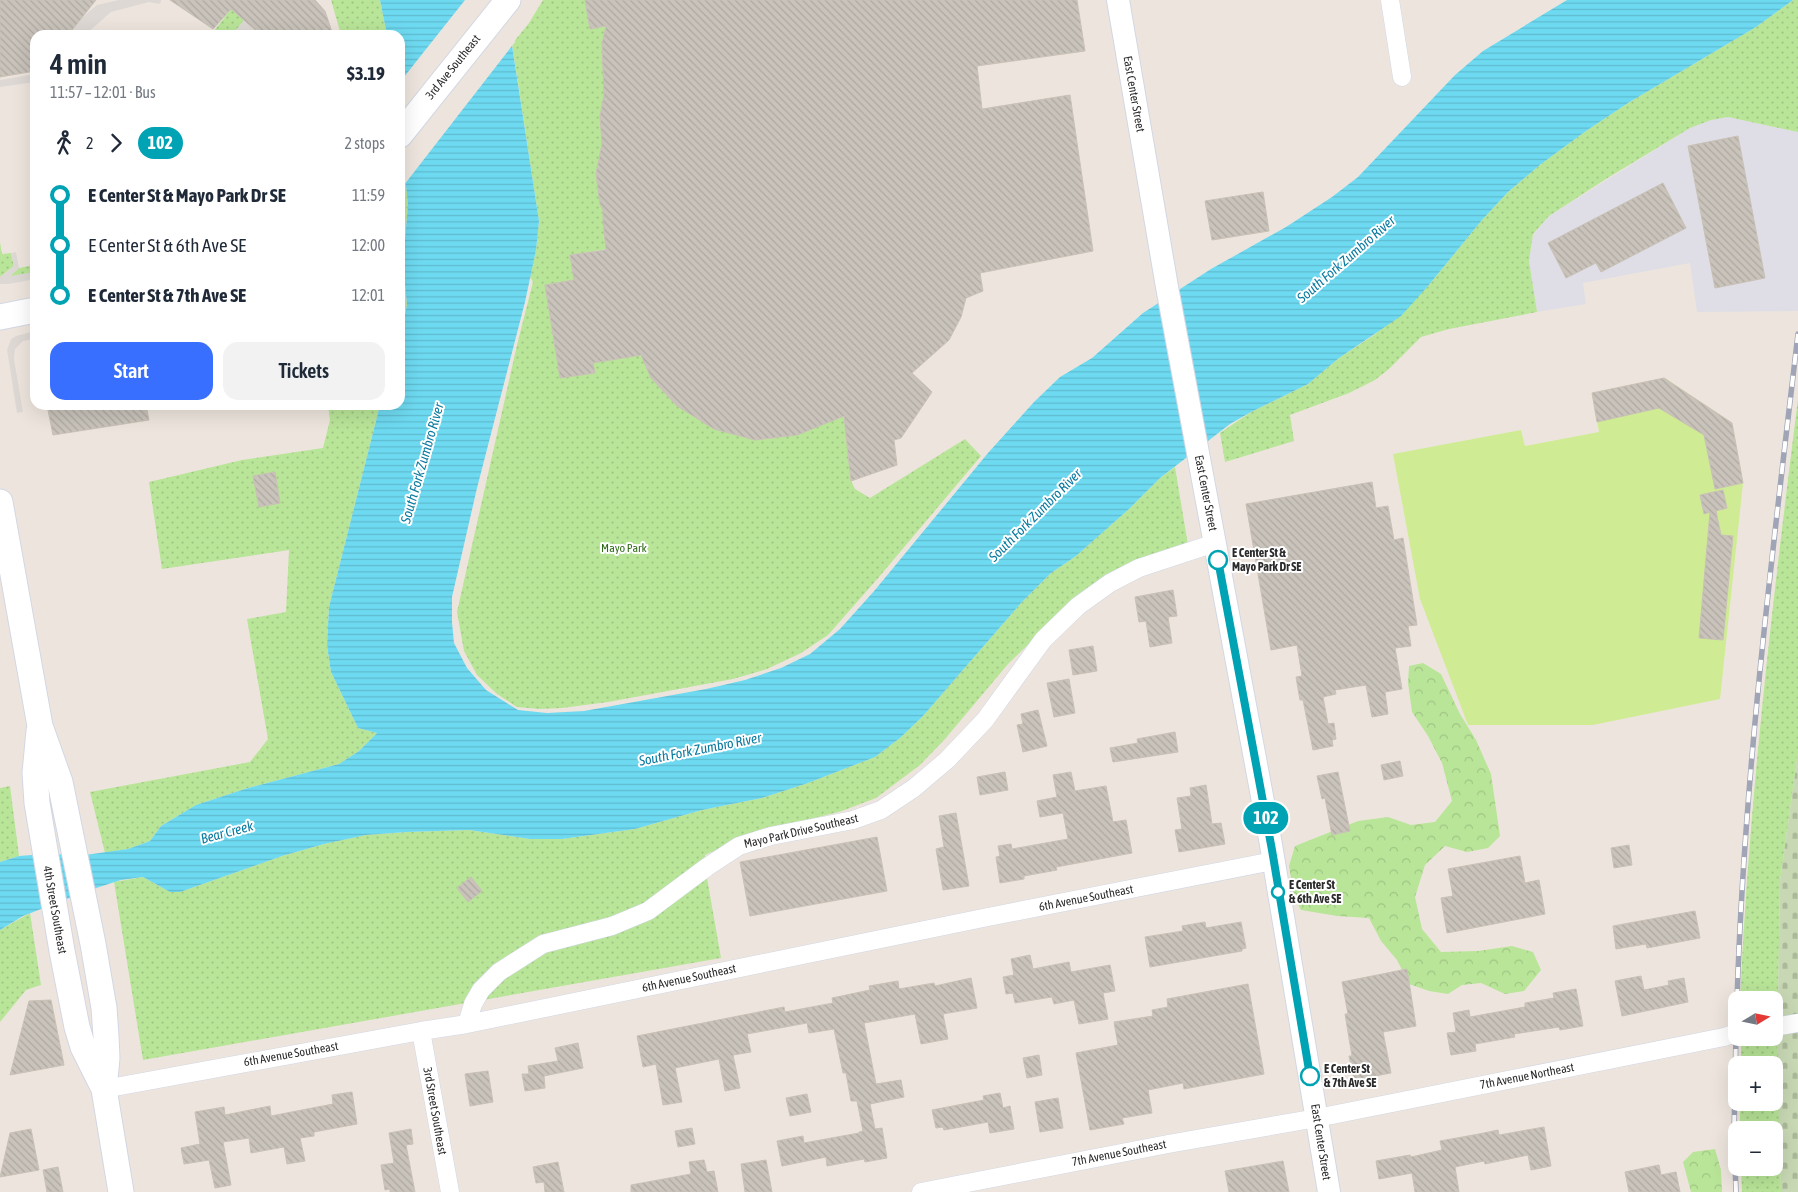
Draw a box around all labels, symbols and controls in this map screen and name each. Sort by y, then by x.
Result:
street label: 3rd Ave Southeast [423,32,484,102]
text: 4 min [50,48,107,80]
street label: East Center Street [1120,55,1148,134]
text: $3.19 [347,62,385,84]
text: 11:57 – 12:01 · Bus [50,83,156,101]
icon: walk [50,129,78,157]
icon: forward [102,129,130,157]
text: 102 [148,132,173,153]
text: 2 [86,134,94,152]
text: 2 stops [344,134,385,152]
text: E Center St & Mayo Park Dr SE [88,184,286,206]
text: 11:59 [352,186,385,204]
water label: South Fork Zumbro River [1293,212,1399,307]
text: E Center St & 6th Ave SE [88,234,246,256]
text: 12:00 [352,236,385,254]
text: E Center St & 7th Ave SE [88,284,246,306]
text: 12:01 [352,286,385,304]
button: Start [50,342,213,400]
button: Tickets [223,342,385,400]
water label: South Fork Zumbro River [397,400,447,526]
street label: East Center Street [1192,454,1220,533]
water label: South Fork Zumbro River [985,465,1085,565]
park label: Mayo Park [601,541,648,555]
place label: E Center St & Mayo Park Dr SE [1232,546,1301,574]
marker: E Center St & Mayo Park Dr SE [1208,550,1228,570]
water label: South Fork Zumbro River [636,729,763,769]
line badge: 102 [1237,802,1295,834]
text: 102 [1253,807,1279,828]
street label: Mayo Park Drive Southeast [743,811,860,851]
water label: Bear Creek [199,817,256,847]
street label: 4th Street Southeast [40,865,70,956]
place label: E Center St & 6th Ave SE [1289,878,1341,906]
street label: 6th Avenue Southeast [1038,882,1135,914]
marker: E Center St & 6th Ave SE [1271,885,1285,899]
street label: 6th Avenue Southeast [641,961,738,995]
north arrow [1728,991,1782,1046]
map controls [1728,991,1783,1176]
street label: 6th Avenue Southeast [243,1039,340,1069]
button: + [1728,1056,1783,1111]
street label: 7th Avenue Northeast [1479,1060,1576,1092]
place label: E Center St & 7th Ave SE [1324,1062,1376,1090]
street label: 3rd Street Southeast [420,1066,450,1157]
marker: E Center St & 7th Ave SE [1300,1066,1320,1086]
street label: East Center Street [1308,1103,1334,1182]
button: − [1728,1121,1783,1176]
street label: 7th Avenue Southeast [1071,1137,1168,1169]

